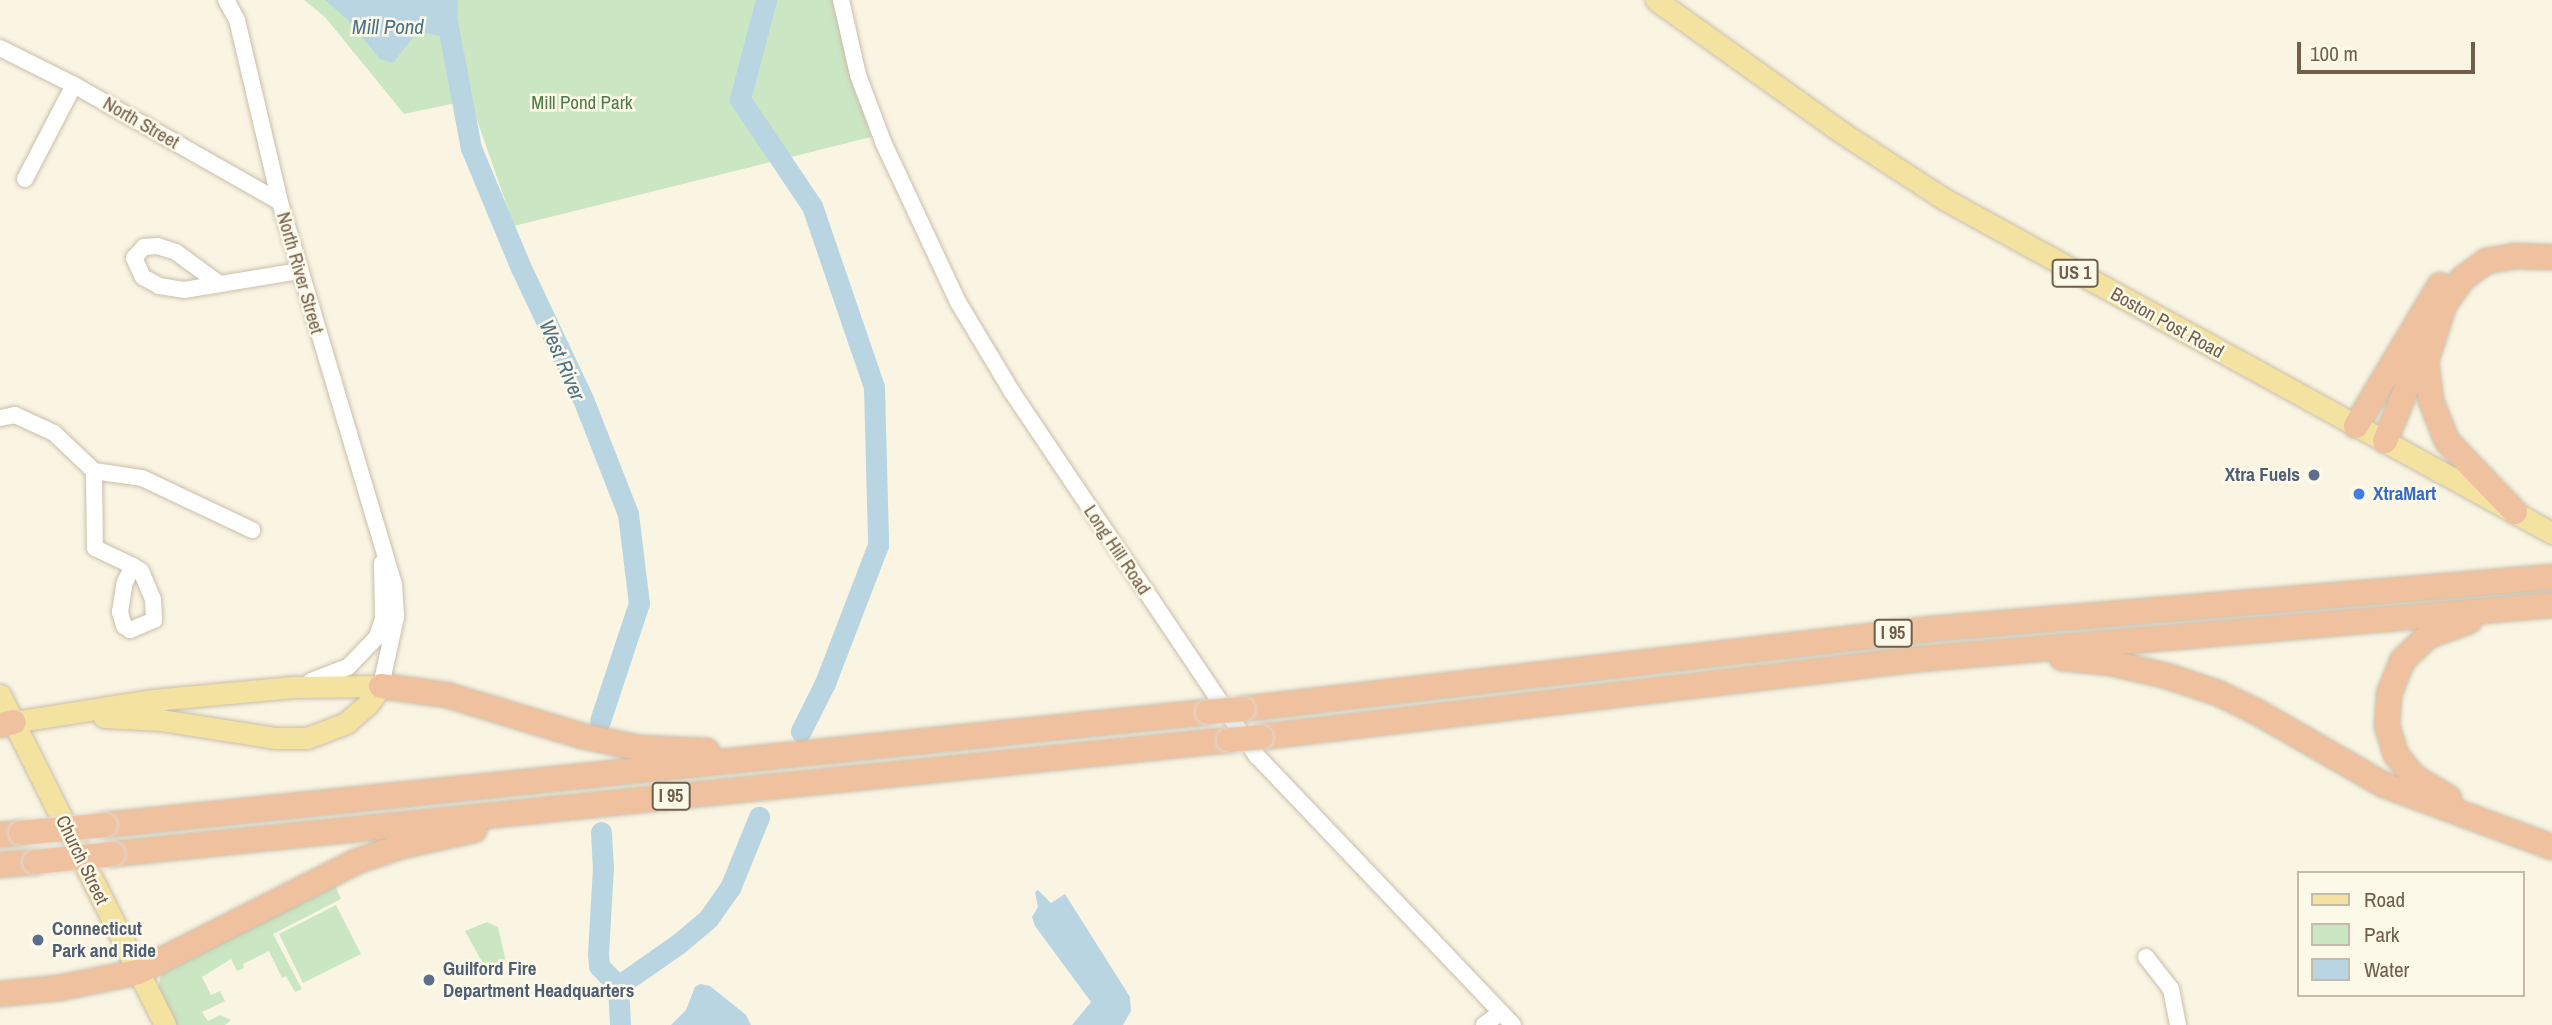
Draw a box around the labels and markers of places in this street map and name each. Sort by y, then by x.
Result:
place label: Xtra Fuels [2225,464,2300,486]
marker: Xtra Fuels [2306,467,2322,483]
place label: XtraMart [2373,483,2436,505]
marker: XtraMart [2351,486,2367,502]
place label: Connecticut Park and Ride [52,918,156,962]
marker: Connecticut Park and Ride [30,932,46,948]
place label: Guilford Fire Department Headquarters [443,958,634,1002]
marker: Guilford Fire Department Headquarters [421,972,437,988]

